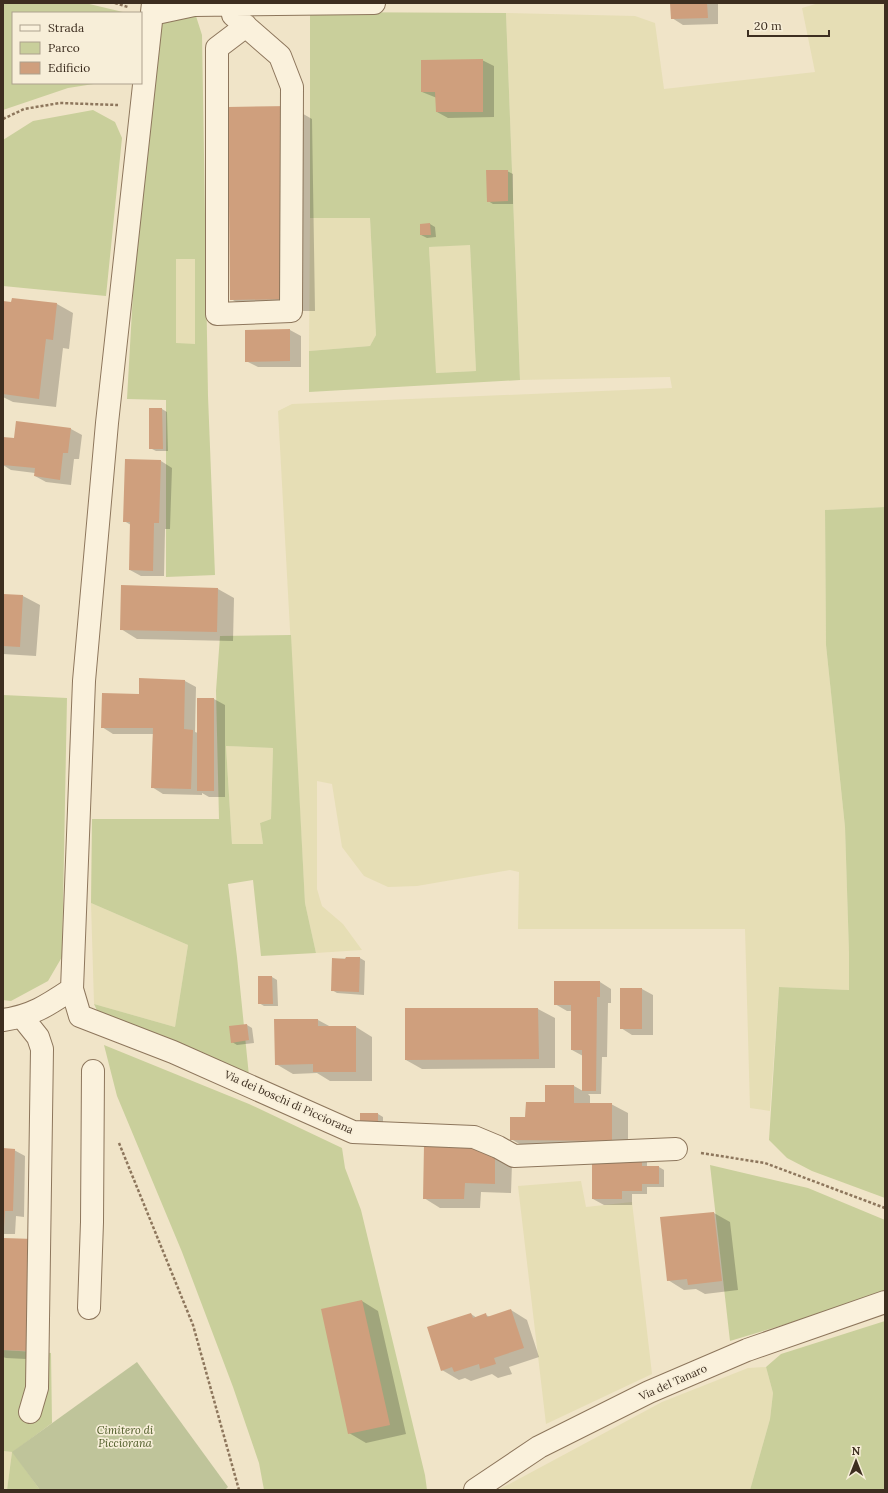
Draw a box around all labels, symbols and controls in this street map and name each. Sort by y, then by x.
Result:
legend [12,12,142,84]
scale bar [748,12,829,38]
text: 20 m [754,18,782,33]
text: Strada [48,20,84,35]
text: Parco [48,40,80,55]
text: Edificio [48,60,90,75]
street label: Via dei boschi di Picciorana [221,1067,356,1137]
street label: Via del Tanaro [636,1361,709,1404]
park label: Cimitero di Picciorana [97,1423,154,1450]
north arrow [836,1441,876,1481]
text: N [852,1444,861,1458]

